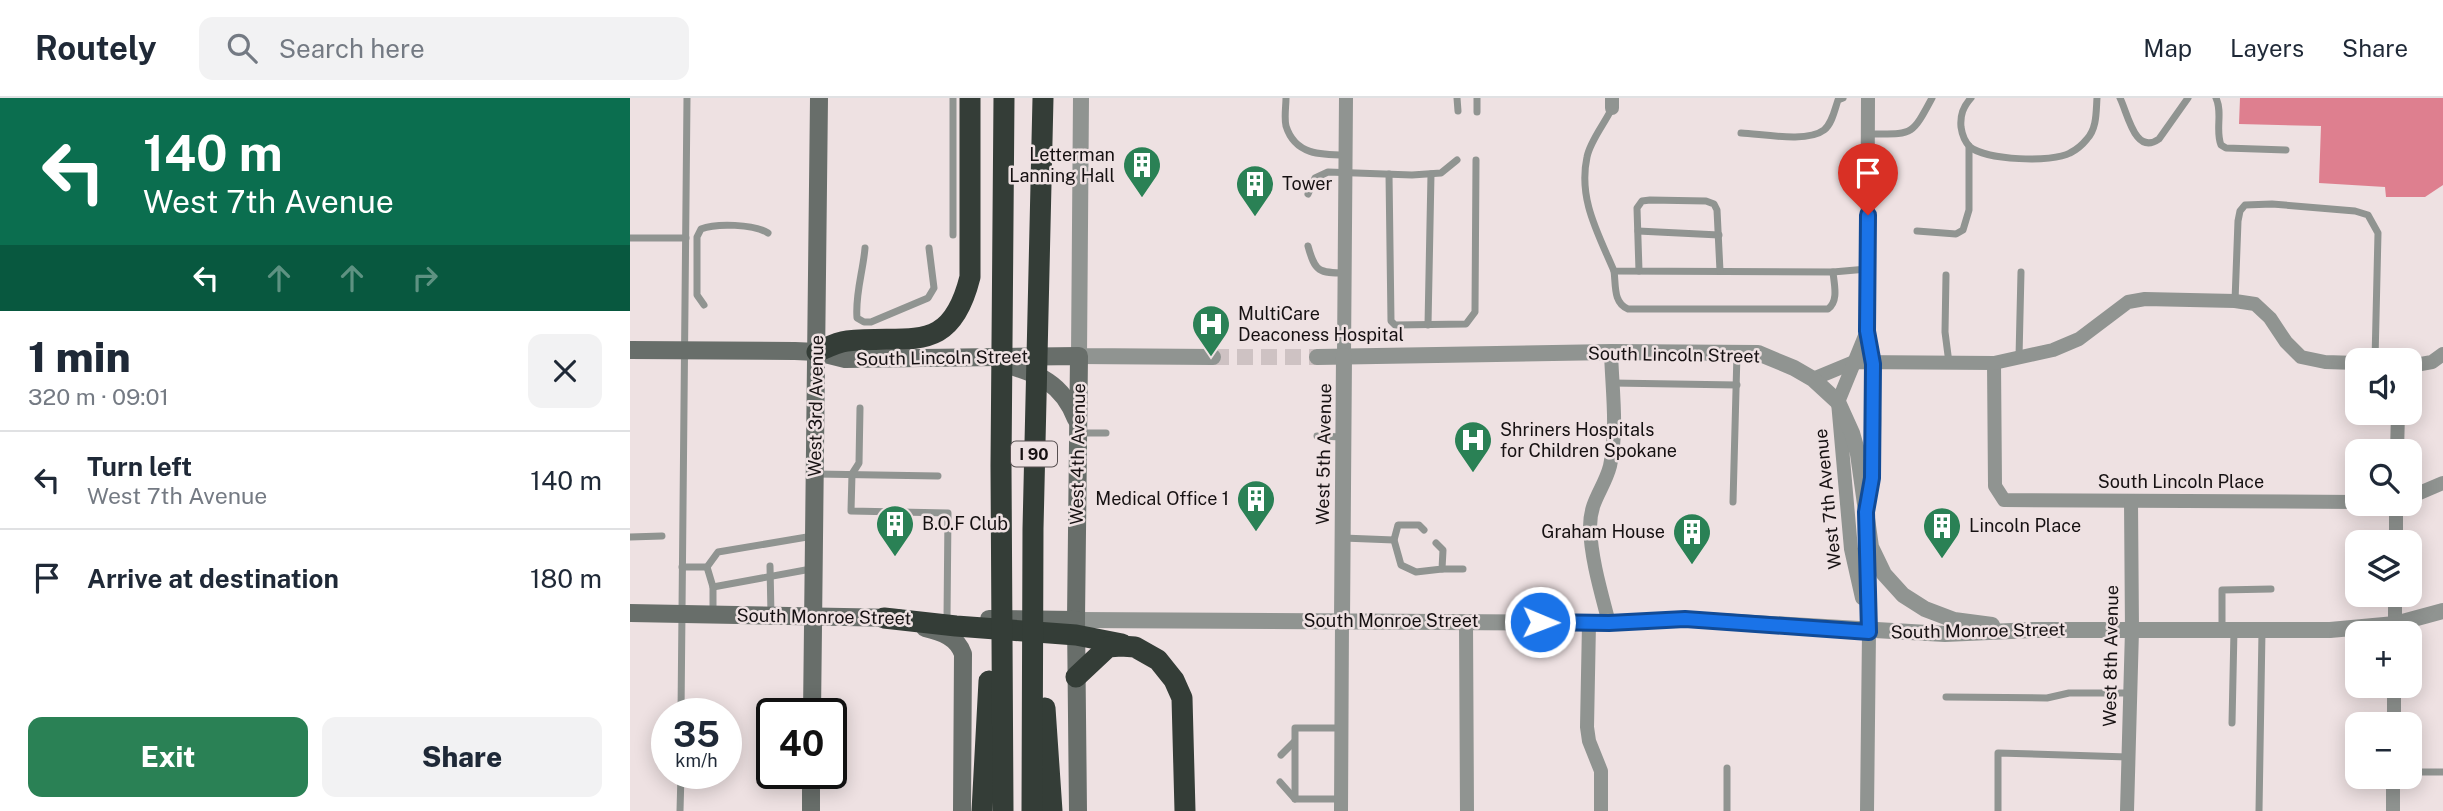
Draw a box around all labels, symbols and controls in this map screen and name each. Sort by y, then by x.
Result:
search box [199,17,689,80]
text: Routely [35,29,157,67]
icon: search [223,29,261,67]
text: Search here [279,33,425,64]
text: Map [2143,34,2192,62]
text: Layers [2230,34,2304,62]
text: Share [2342,34,2408,62]
text: 140 m [143,124,283,182]
icon: left [28,126,119,217]
pin [1838,143,1898,215]
place label: Letterman Lanning Hall [1009,144,1115,186]
building icon: Letterman Lanning Hall [1121,144,1163,199]
icon: arrive [1849,154,1887,192]
building icon: Tower [1234,163,1276,218]
place label: Tower [1282,173,1333,194]
text: West 7th Avenue [143,183,394,220]
icon: left [187,259,225,297]
icon: ahead [260,259,298,297]
icon: ahead [333,259,371,297]
icon: right [406,259,444,297]
hospital icon: MultiCare Deaconess Hospital [1190,303,1232,358]
place label: MultiCare Deaconess Hospital [1238,303,1404,345]
text: 1 min [28,332,131,381]
button: close [528,334,602,408]
street label: West 3rd Avenue [804,335,827,477]
street label: South Lincoln Street [1588,342,1760,367]
street label: South Lincoln Street [856,345,1028,370]
map controls [2345,348,2422,789]
button: sound [2345,348,2422,425]
text: 320 m · 09:01 [28,383,169,410]
street label: West 4th Avenue [1066,383,1089,525]
street label: West 5th Avenue [1312,383,1335,525]
hospital icon: Shriners Hospitals for Children Spokane [1452,419,1494,474]
place label: Shriners Hospitals for Children Spokane [1500,419,1677,461]
street label: West 7th Avenue [1810,428,1845,570]
button: search [2345,439,2422,516]
road number: I 90 [1011,442,1057,466]
text: Turn left [87,451,192,482]
icon: left [28,461,66,499]
text: 140 m [530,465,602,496]
street label: South Lincoln Place [2098,471,2264,492]
building icon: Medical Office 1 [1235,478,1277,533]
text: West 7th Avenue [87,482,267,509]
place label: Medical Office 1 [1095,488,1229,509]
building icon: B.O.F Club [874,503,916,558]
building icon: Lincoln Place [1921,505,1963,560]
building icon: Graham House [1671,511,1713,566]
place label: B.O.F Club [922,513,1008,534]
place label: Lincoln Place [1969,515,2081,536]
place label: Graham House [1541,521,1665,542]
button: layers [2345,530,2422,607]
icon: arrive [28,559,66,597]
text: Arrive at destination [87,563,339,594]
text: 180 m [530,563,602,594]
position arrow [1503,585,1577,659]
street label: West 8th Avenue [2099,585,2122,727]
street label: South Monroe Street [736,604,912,629]
street label: South Monroe Street [1304,610,1478,631]
street label: South Monroe Street [1890,618,2066,643]
button: + [2345,621,2422,698]
speed limit sign: 40 [756,698,847,789]
button: − [2345,712,2422,789]
text: 35 [673,714,720,755]
button: Exit [28,717,308,797]
button: Share [322,717,602,797]
text: km/h [675,750,718,771]

